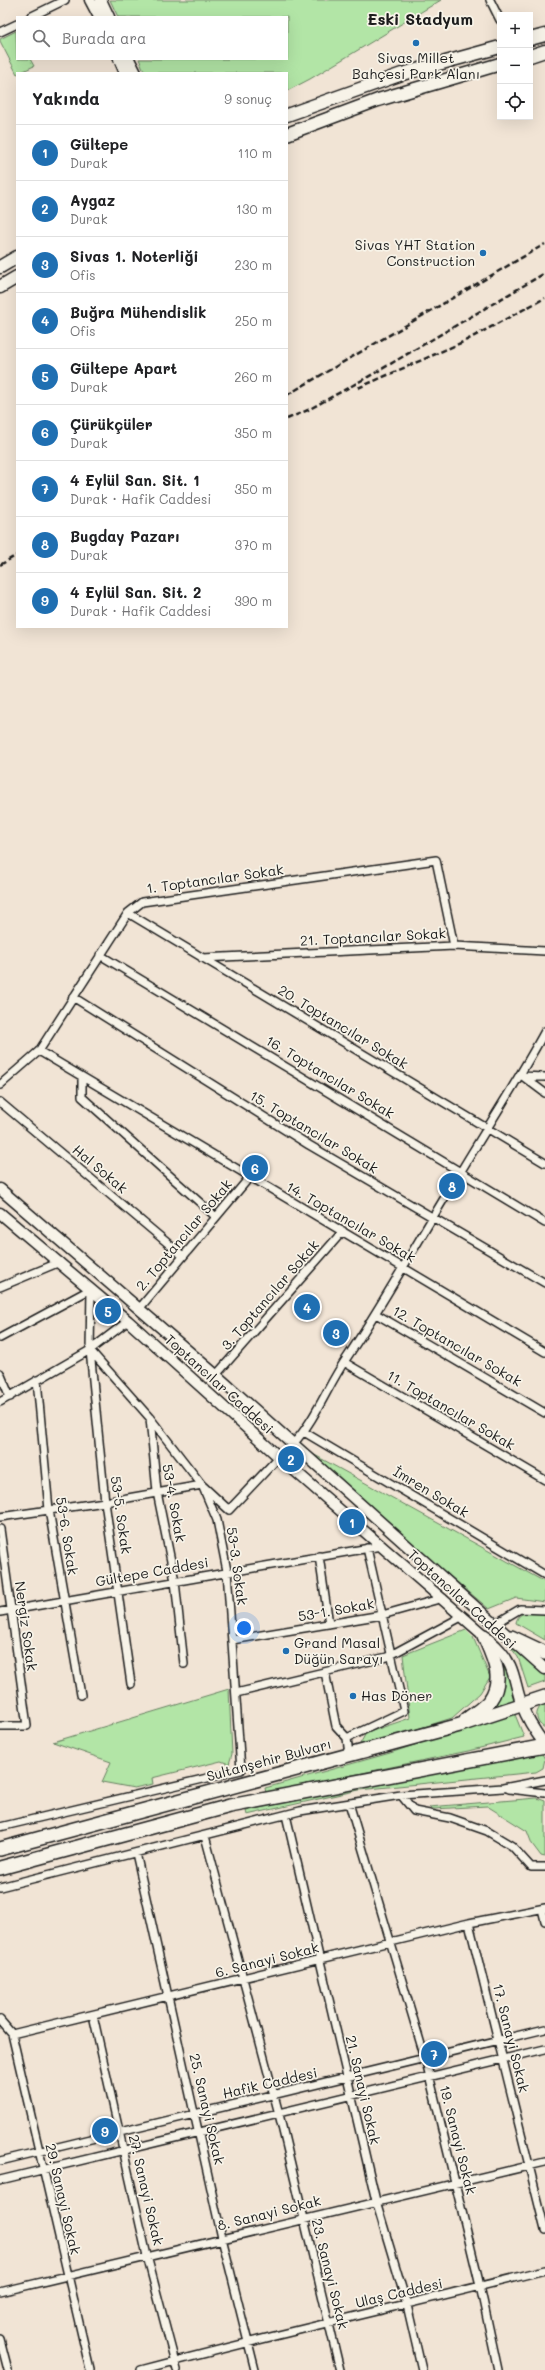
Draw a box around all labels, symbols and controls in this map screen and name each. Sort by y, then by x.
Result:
district label: Eski Stadyum [367,8,473,29]
map controls [497,12,533,120]
button: + [497,12,533,48]
search box [16,16,288,60]
icon: search [30,27,52,49]
text: Burada ara [62,28,146,48]
marker: Sivas Millet Bahçesi Park Alanı [411,38,421,48]
place label: Sivas Millet Bahçesi Park Alanı [352,48,480,83]
button: − [497,48,533,84]
button: locate [497,84,533,120]
text: Yakında [32,87,100,109]
text: 9 sonuç [224,90,272,107]
text: Gültepe [70,134,128,154]
text: 1 [42,144,48,161]
text: 110 m [238,144,272,161]
text: Durak [70,154,108,171]
text: Aygaz [70,190,115,210]
text: 2 [41,200,49,217]
text: 130 m [236,200,272,217]
text: Durak [70,210,108,227]
place label: Sivas YHT Station Construction [355,235,475,270]
text: Sivas 1. Noterliği [70,246,198,266]
marker: Sivas YHT Station Construction [478,248,488,258]
text: 3 [41,256,49,273]
text: 230 m [235,256,272,273]
text: Ofis [70,266,96,283]
text: Buğra Mühendislik [70,302,206,322]
text: 4 [41,312,49,329]
text: 250 m [235,312,272,329]
text: Ofis [70,322,96,339]
text: Gültepe Apart [70,358,177,378]
text: 5 [41,368,49,385]
text: 260 m [234,368,272,385]
text: Durak [70,378,108,395]
text: Çürükçüler [70,414,153,434]
text: 6 [41,424,49,441]
text: 350 m [234,424,272,441]
text: Durak [70,434,108,451]
text: 4 Eylül San. Sit. 1 [70,470,200,490]
text: 7 [41,480,49,497]
text: 350 m [234,480,272,497]
text: Durak · Hafik Caddesi [70,490,211,507]
text: Bugday Pazarı [70,526,180,546]
text: 8 [41,536,49,553]
text: 370 m [235,536,272,553]
text: Durak [70,546,108,563]
text: 4 Eylül San. Sit. 2 [70,582,202,602]
text: 9 [41,592,49,609]
text: 390 m [234,592,272,609]
text: Durak · Hafik Caddesi [70,602,211,619]
street label: 1. Toptancılar Sokak [145,859,285,898]
street label: 21. Toptancılar Sokak [299,923,446,950]
street label: 20. Toptancılar Sokak [275,980,412,1073]
street label: 16. Toptancılar Sokak [262,1031,398,1123]
street label: 15. Toptancılar Sokak [247,1086,382,1177]
street label: Hal Sokak [69,1140,132,1197]
pin: 6 [242,1153,268,1183]
pin: 8 [439,1171,465,1201]
street label: 2. Toptancılar Sokak [131,1175,236,1294]
street label: 14. Toptancılar Sokak [283,1177,419,1266]
street label: 3. Toptancılar Sokak [216,1235,323,1354]
pin: 4 [294,1292,320,1322]
pin: 5 [95,1296,121,1326]
street label: 12. Toptancılar Sokak [389,1301,525,1390]
pin: 3 [323,1318,349,1348]
street label: Toptancılar Caddesi [161,1330,278,1438]
street label: 11. Toptancılar Sokak [384,1365,519,1454]
pin: 2 [278,1444,304,1474]
street label: 53-4. Sokak [158,1462,191,1543]
street label: İmren Sokak [390,1462,473,1522]
street label: 53-5. Sokak [107,1475,136,1555]
street label: 53-6. Sokak [52,1495,83,1576]
pin: 1 [339,1507,365,1537]
street label: 53-3. Sokak [223,1526,252,1606]
street label: Toptancılar Caddesi [404,1545,521,1653]
street label: Gültepe Caddesi [94,1552,210,1591]
street label: Nergiz Sokak [11,1580,42,1672]
street label: 53-1. Sokak [296,1593,375,1626]
your location [234,1618,254,1638]
place label: Grand Masal Düğün Sarayı [294,1633,383,1668]
marker: Grand Masal Düğün Sarayı [281,1646,291,1656]
place label: Has Döner [361,1686,432,1705]
marker: Has Döner [348,1691,358,1701]
street label: Sultanşehir Bulvarı [204,1734,333,1785]
street label: 6. Sanayi Sokak [213,1937,321,1982]
street label: 17. Sanayi Sokak [489,1981,534,2094]
street label: 21. Sanayi Sokak [342,2033,385,2146]
pin: 7 [421,2039,447,2069]
street label: 25. Sanayi Sokak [185,2051,230,2166]
street label: Hafik Caddesi [221,2062,319,2103]
street label: 19. Sanayi Sokak [436,2083,481,2197]
pin: 9 [92,2116,118,2146]
street label: 27. Sanayi Sokak [125,2133,168,2247]
street label: 29. Sanayi Sokak [41,2141,86,2256]
street label: 8. Sanayi Sokak [215,2190,323,2235]
street label: 23. Sanayi Sokak [308,2216,353,2331]
street label: Ulaş Caddesi [353,2273,444,2312]

